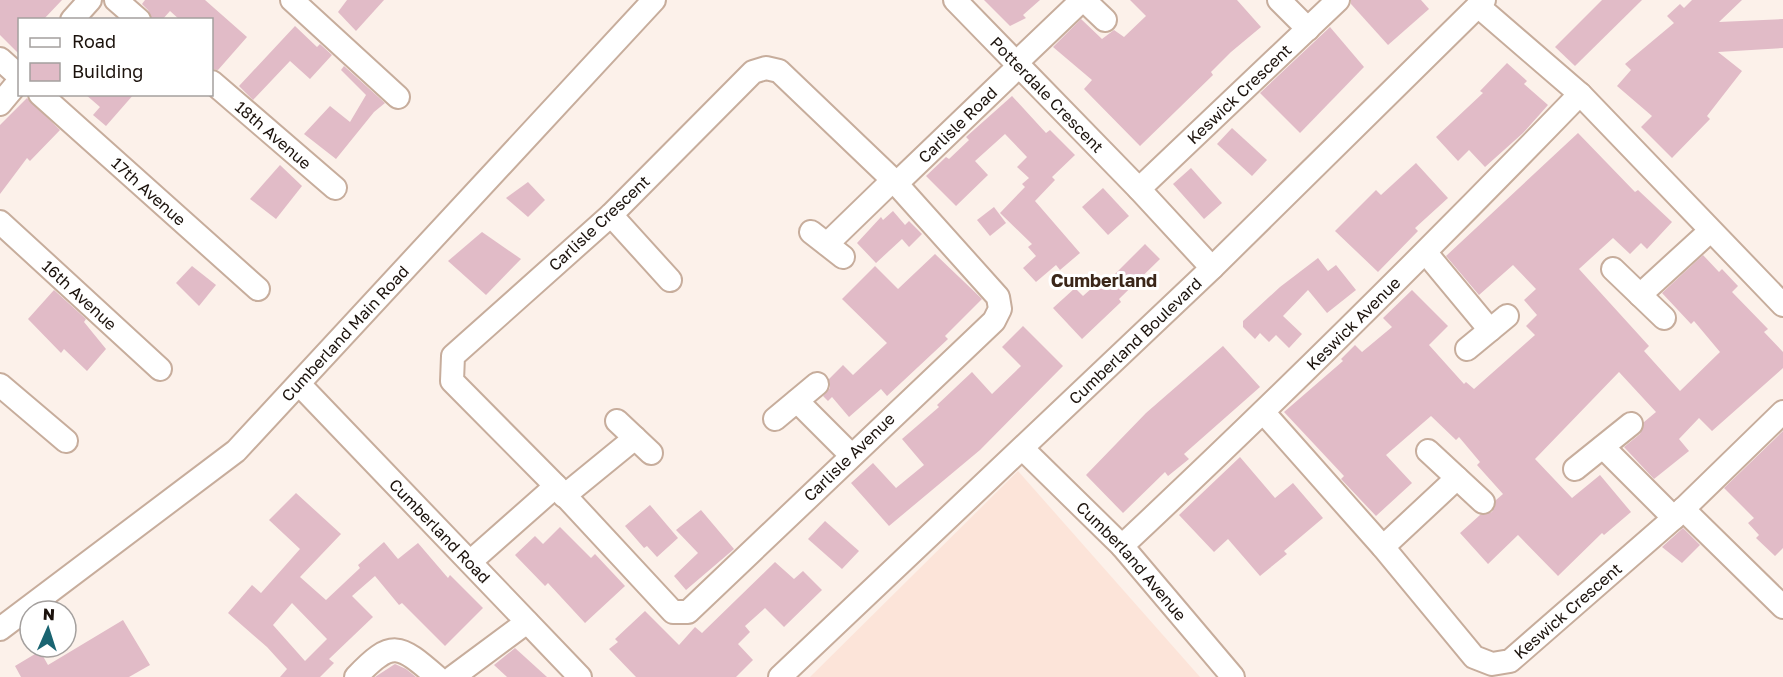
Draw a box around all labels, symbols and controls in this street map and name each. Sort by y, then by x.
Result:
legend [18,18,213,96]
text: Road [72,30,116,52]
street label: Potterdale Crescent [986,32,1108,157]
street label: Keswick Crescent [1183,40,1295,148]
text: Building [72,60,143,82]
street label: Carlisle Road [914,82,1001,167]
street label: 18th Avenue [231,97,316,173]
street label: 17th Avenue [107,153,190,230]
street label: Carlisle Crescent [544,171,654,275]
street label: 16th Avenue [38,256,121,334]
street label: Cumberland Main Road [277,261,413,406]
district label: Cumberland [1051,269,1157,291]
street label: Cumberland Boulevard [1065,273,1206,408]
street label: Keswick Avenue [1302,273,1404,374]
street label: Carlisle Avenue [799,409,899,505]
street label: Cumberland Road [385,474,495,587]
street label: Cumberland Avenue [1072,497,1191,625]
street label: Keswick Crescent [1510,558,1626,663]
north arrow [18,599,78,659]
text: N [42,604,55,624]

